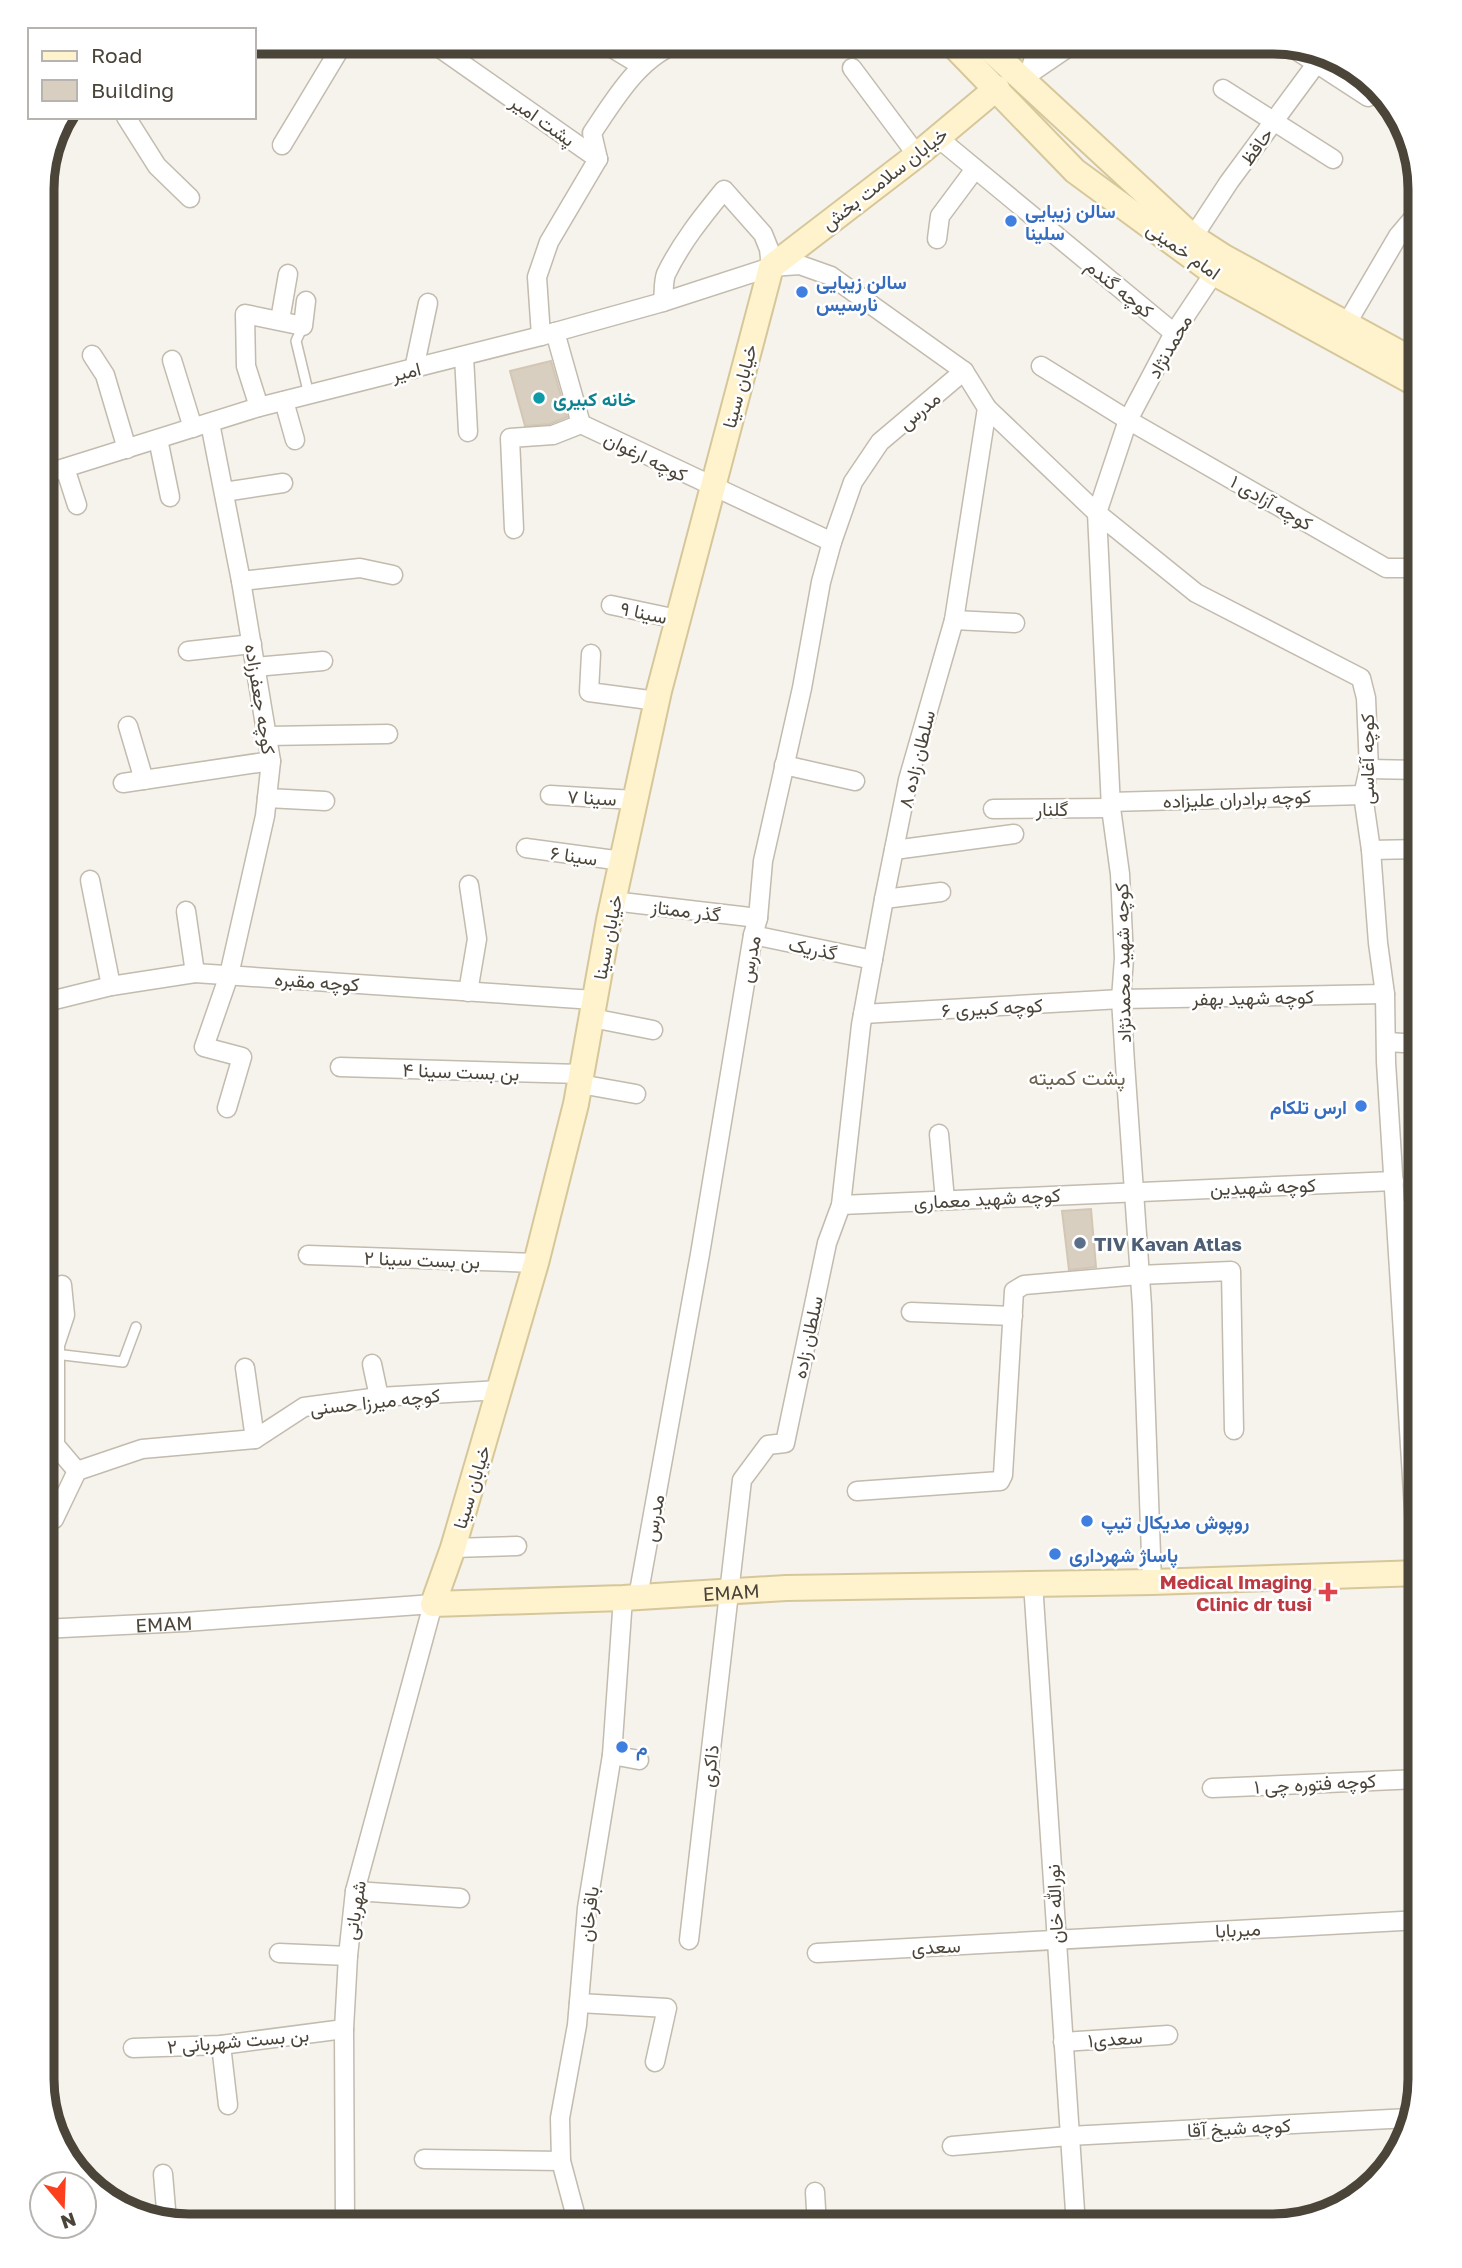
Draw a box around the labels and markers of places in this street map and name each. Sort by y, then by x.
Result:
place label: سالن زیبایی سلینا [1025,199,1116,245]
marker: سالن زیبایی سلینا [1003,213,1019,229]
place label: سالن زیبایی نارسیس [816,270,907,317]
marker: سالن زیبایی نارسیس [794,284,810,300]
place label: خانه کبیری [553,387,636,412]
marker: خانه کبیری [531,390,547,406]
place label: ارس تلکام [1270,1095,1347,1120]
marker: ارس تلکام [1353,1098,1369,1114]
place label: TIV Kavan Atlas [1094,1232,1242,1255]
marker: TIV Kavan Atlas [1072,1235,1088,1251]
place label: روپوش مدیکال تیپ [1101,1510,1250,1536]
marker: روپوش مدیکال تیپ [1079,1513,1095,1529]
place label: پاساژ شهرداری [1069,1543,1178,1569]
marker: پاساژ شهرداری [1047,1546,1063,1562]
place label: Medical Imaging Clinic dr tusi [1160,1570,1312,1615]
marker: Medical Imaging Clinic dr tusi [1318,1582,1338,1602]
place label: م [636,1736,648,1761]
marker: م [614,1739,630,1755]

